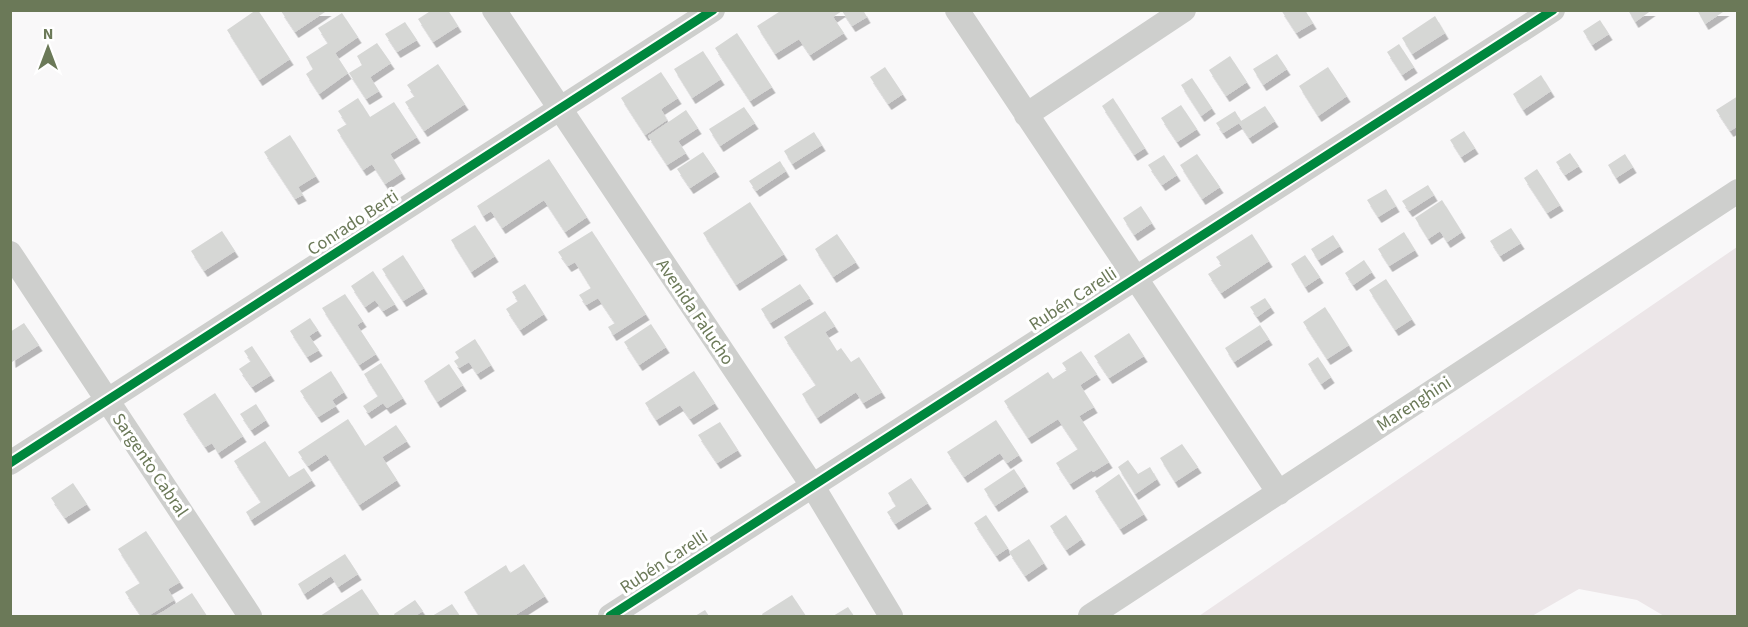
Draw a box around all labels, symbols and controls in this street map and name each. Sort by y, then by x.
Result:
north arrow [18,18,78,78]
text: N [43,23,53,45]
street label: Conrado Berti [302,184,404,262]
street label: Avenida Falucho [650,254,740,370]
street label: Rubén Carelli [1024,261,1122,337]
street label: Marenghini [1372,370,1456,438]
street label: Sargento Cabral [106,408,194,522]
street label: Rubén Carelli [615,524,713,600]

